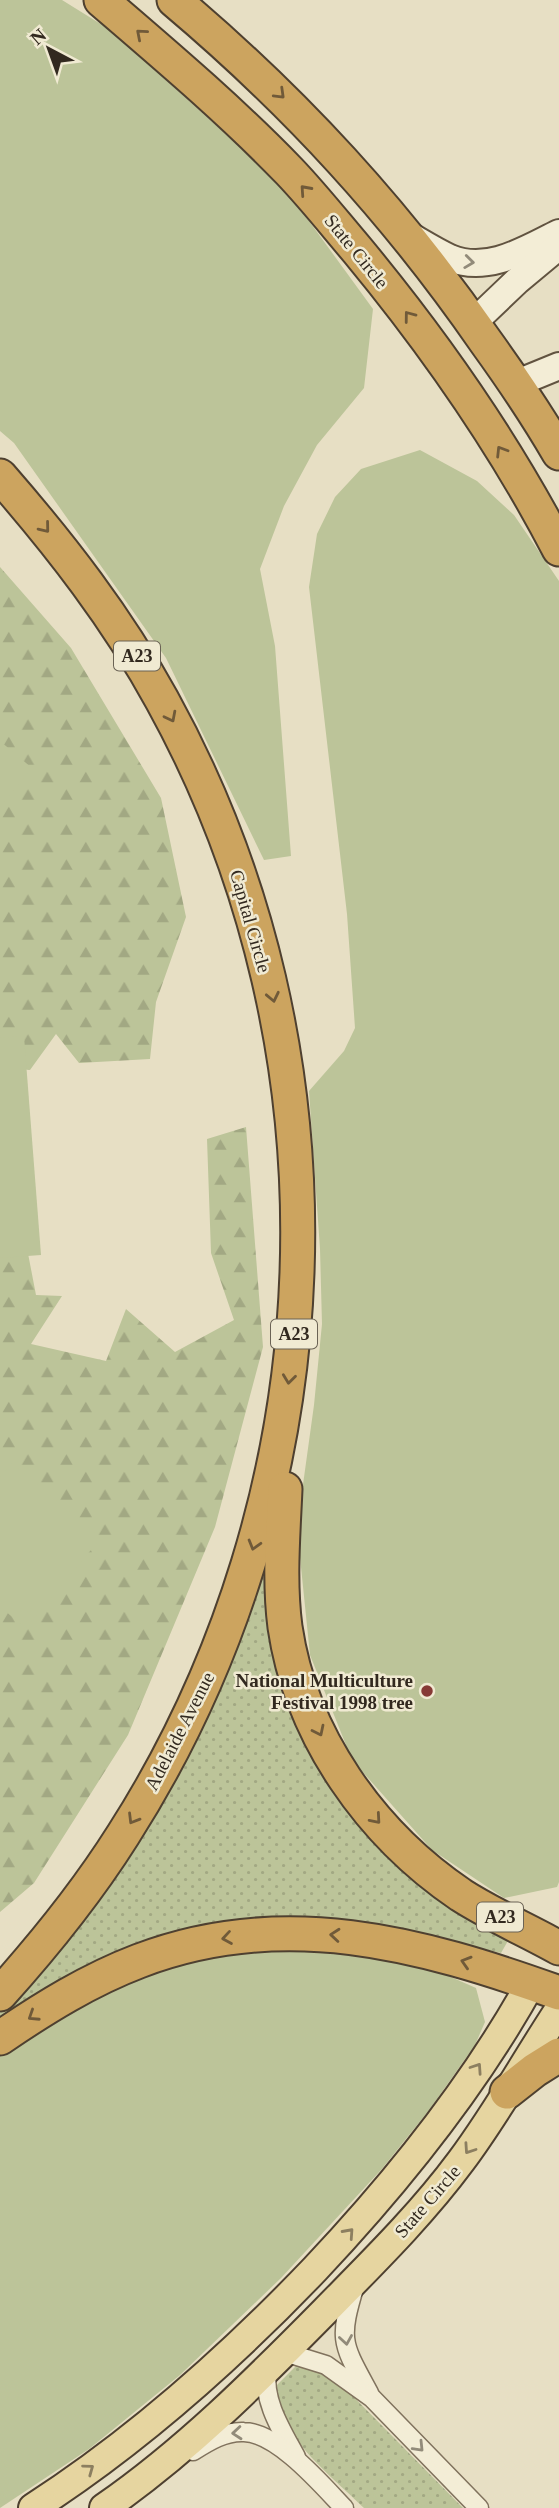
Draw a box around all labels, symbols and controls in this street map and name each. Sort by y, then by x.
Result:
north arrow [14,14,84,84]
text: N [26,24,50,49]
one-way arrow [136,30,149,42]
one-way arrow [272,86,285,99]
one-way arrow [301,185,314,198]
street label: State Circle [320,210,393,293]
one-way arrow [463,254,475,269]
one-way arrow [405,311,418,324]
one-way arrow [497,446,510,459]
one-way arrow [37,519,49,532]
road number: A23 [114,642,160,670]
one-way arrow [162,710,176,722]
street label: Capital Circle [226,867,275,975]
one-way arrow [264,991,279,1003]
road number: A23 [271,1320,317,1349]
one-way arrow [282,1373,297,1384]
one-way arrow [248,1538,263,1550]
street label: Adelaide Avenue [141,1669,218,1794]
place label: National Multiculture Festival 1998 tree [235,1670,413,1713]
marker: National Multiculture Festival 1998 tree [419,1683,435,1699]
one-way arrow [311,1724,325,1736]
one-way arrow [368,1811,380,1824]
one-way arrow [128,1812,141,1824]
road number: A23 [477,1902,523,1931]
one-way arrow [329,1928,340,1943]
one-way arrow [221,1930,233,1945]
one-way arrow [460,1955,472,1970]
one-way arrow [28,2008,41,2020]
one-way arrow [469,2063,481,2076]
one-way arrow [465,2141,478,2154]
street label: State Circle [390,2161,465,2242]
one-way arrow [341,2228,353,2241]
one-way arrow [338,2334,353,2346]
one-way arrow [231,2426,243,2441]
one-way arrow [411,2439,424,2452]
one-way arrow [81,2465,94,2477]

